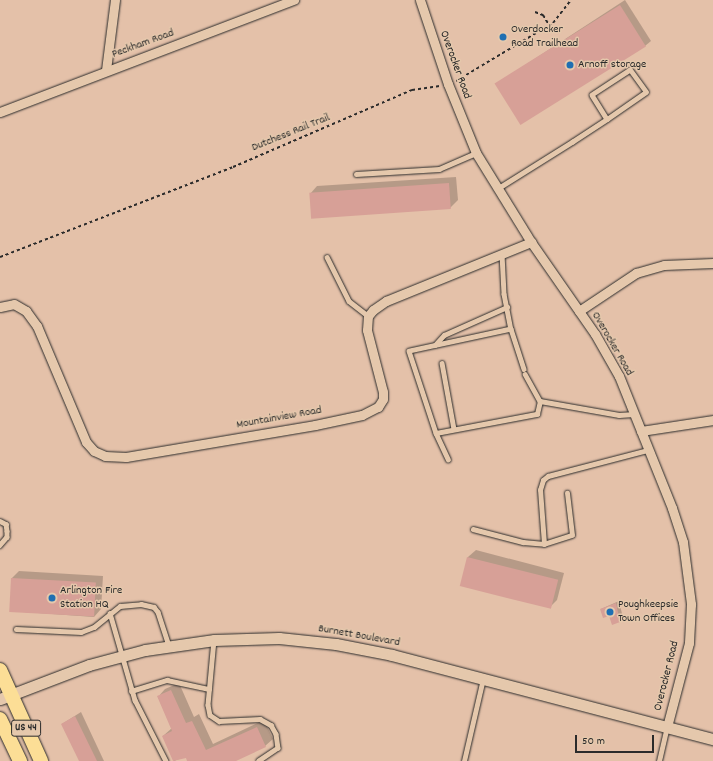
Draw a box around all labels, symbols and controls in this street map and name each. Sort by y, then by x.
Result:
place label: Overdocker Road Trailhead [511,23,578,51]
street label: Peckham Road [110,26,176,62]
street label: Overocker Road [436,29,474,101]
marker: Overdocker Road Trailhead [498,32,508,42]
place label: Arnoff storage [578,58,646,72]
marker: Arnoff storage [565,60,575,70]
street label: Dutchess Rail Trail [250,111,332,155]
street label: Overocker Road [588,309,636,379]
street label: Mountainview Road [235,403,323,433]
place label: Arlington Fire Station HQ [60,584,122,612]
marker: Arlington Fire Station HQ [47,593,57,603]
place label: Poughkeepsie Town Offices [618,598,678,626]
marker: Poughkeepsie Town Offices [605,607,615,617]
street label: Burnett Boulevard [317,622,401,650]
street label: Overocker Road [651,640,683,712]
road number: US 44 [11,719,41,737]
scale bar [577,727,656,753]
text: 50 m [582,733,605,750]

